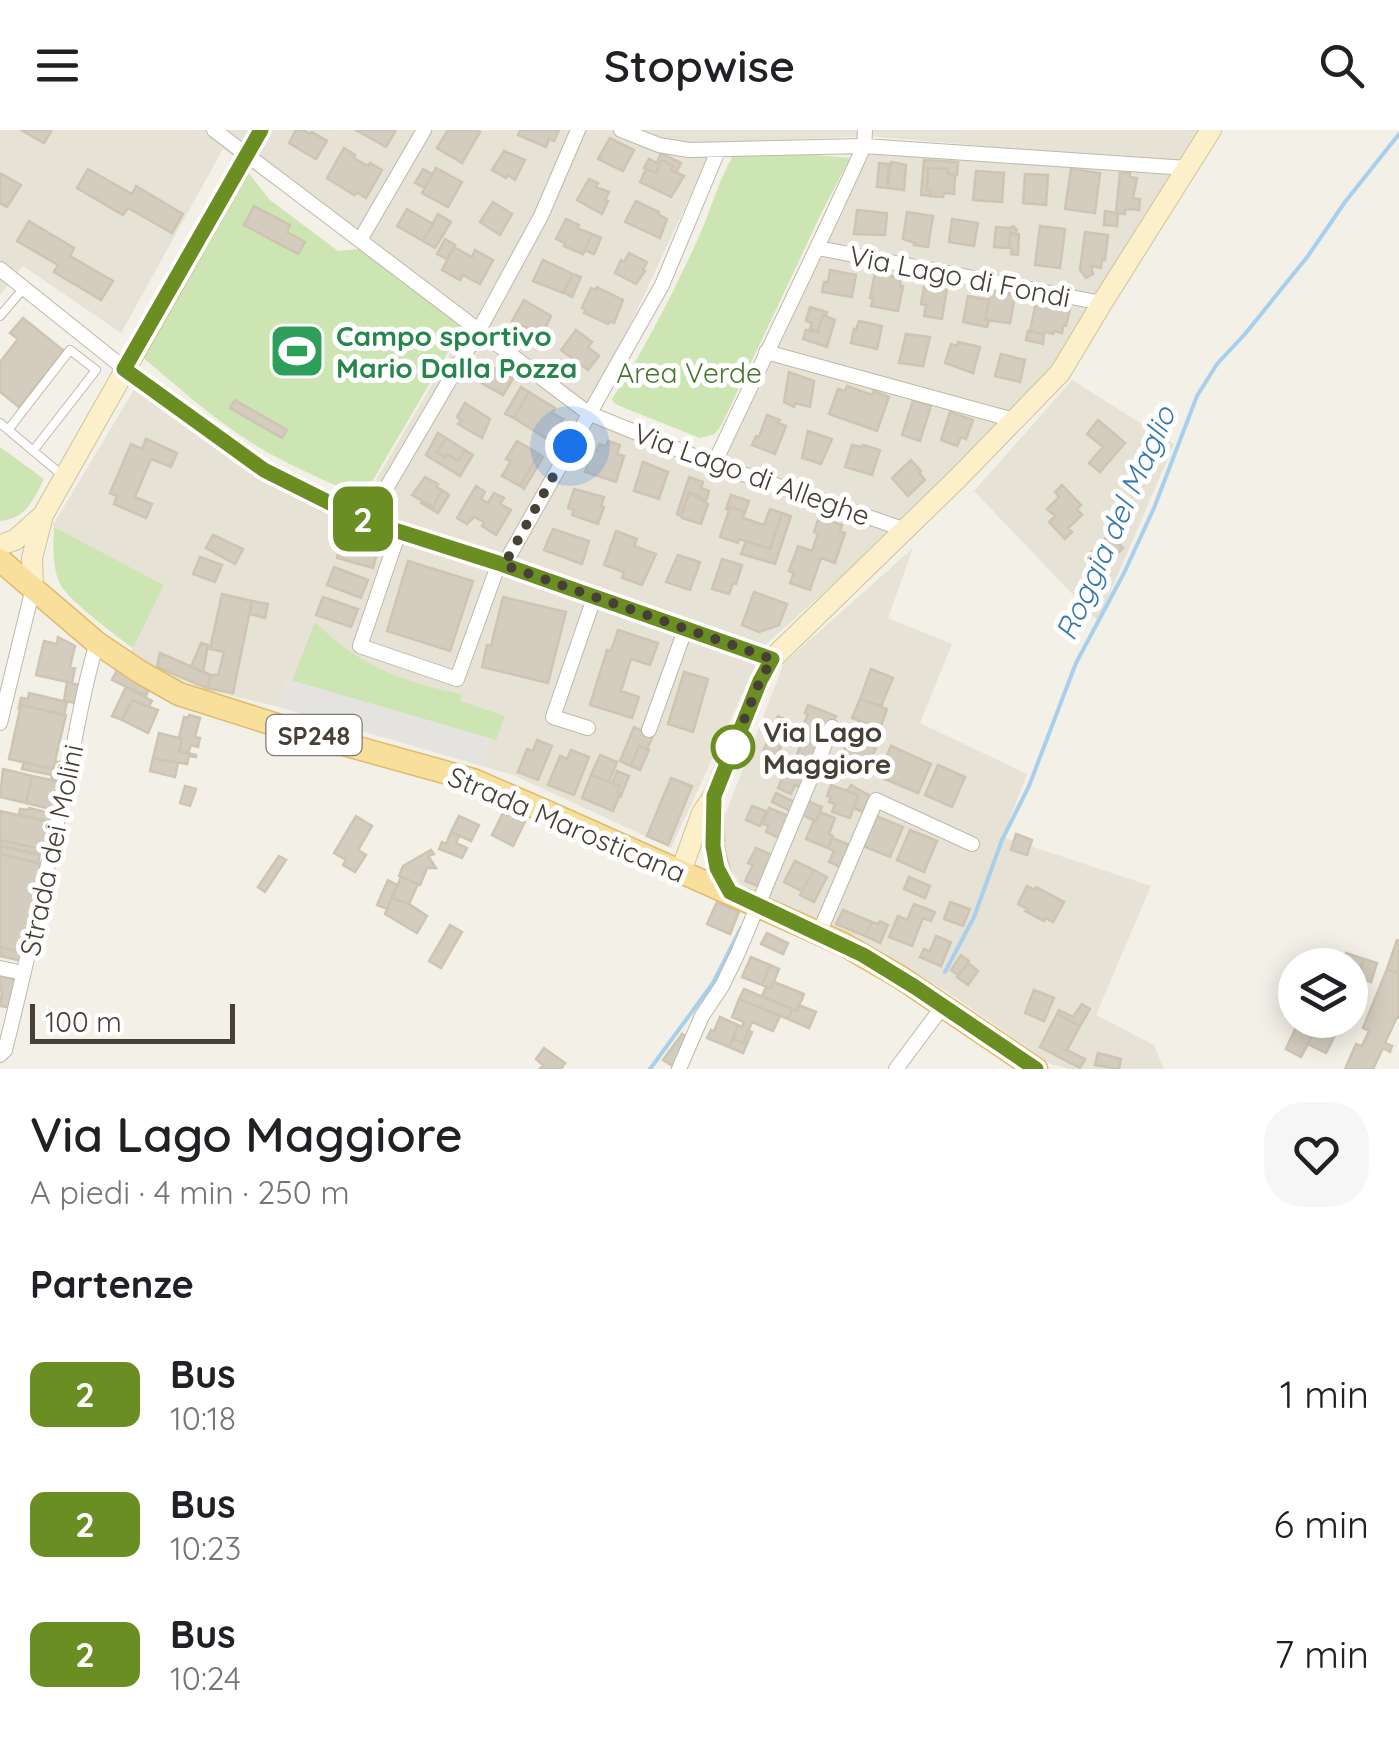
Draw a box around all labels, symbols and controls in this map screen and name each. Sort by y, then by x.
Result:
text: Stopwise [604,37,795,93]
icon: menu [30,38,85,93]
icon: search [1314,38,1369,93]
street label: Via Lago di Fondi [846,237,1074,315]
place label: Campo sportivo Mario Dalla Pozza [336,318,577,385]
sports icon: Campo sportivo Mario Dalla Pozza [267,321,327,381]
park label: Area Verde [616,355,762,390]
water label: Roggia del Maglio [1046,399,1184,646]
street label: Via Lago di Alleghe [629,415,875,533]
your location [545,421,595,471]
line badge: 2 [330,486,396,552]
text: 2 [353,497,373,541]
place label: Via Lago Maggiore [763,714,891,781]
road number: SP248 [266,715,362,755]
marker: Via Lago Maggiore [712,726,754,768]
street label: Strada dei Molini [11,741,91,959]
street label: Strada Marosticana [443,758,691,890]
map controls [1278,948,1368,1038]
button: layers [1278,948,1368,1038]
scale bar [30,999,235,1044]
text: 100 m [45,1004,122,1039]
button: heart [1264,1102,1369,1207]
text: Via Lago Maggiore [30,1104,463,1164]
text: A piedi · 4 min · 250 m [30,1172,350,1212]
text: Partenze [30,1260,194,1308]
text: Bus [170,1350,236,1398]
text: 1 min [1280,1370,1369,1418]
text: 2 [75,1372,95,1416]
text: 10:18 [170,1398,236,1438]
text: Bus [170,1480,236,1528]
text: 6 min [1273,1500,1369,1548]
text: 2 [75,1502,95,1546]
text: 10:23 [170,1528,241,1568]
text: Bus [170,1610,236,1658]
text: 7 min [1274,1630,1369,1678]
text: 2 [75,1632,95,1676]
text: 10:24 [170,1658,241,1698]

